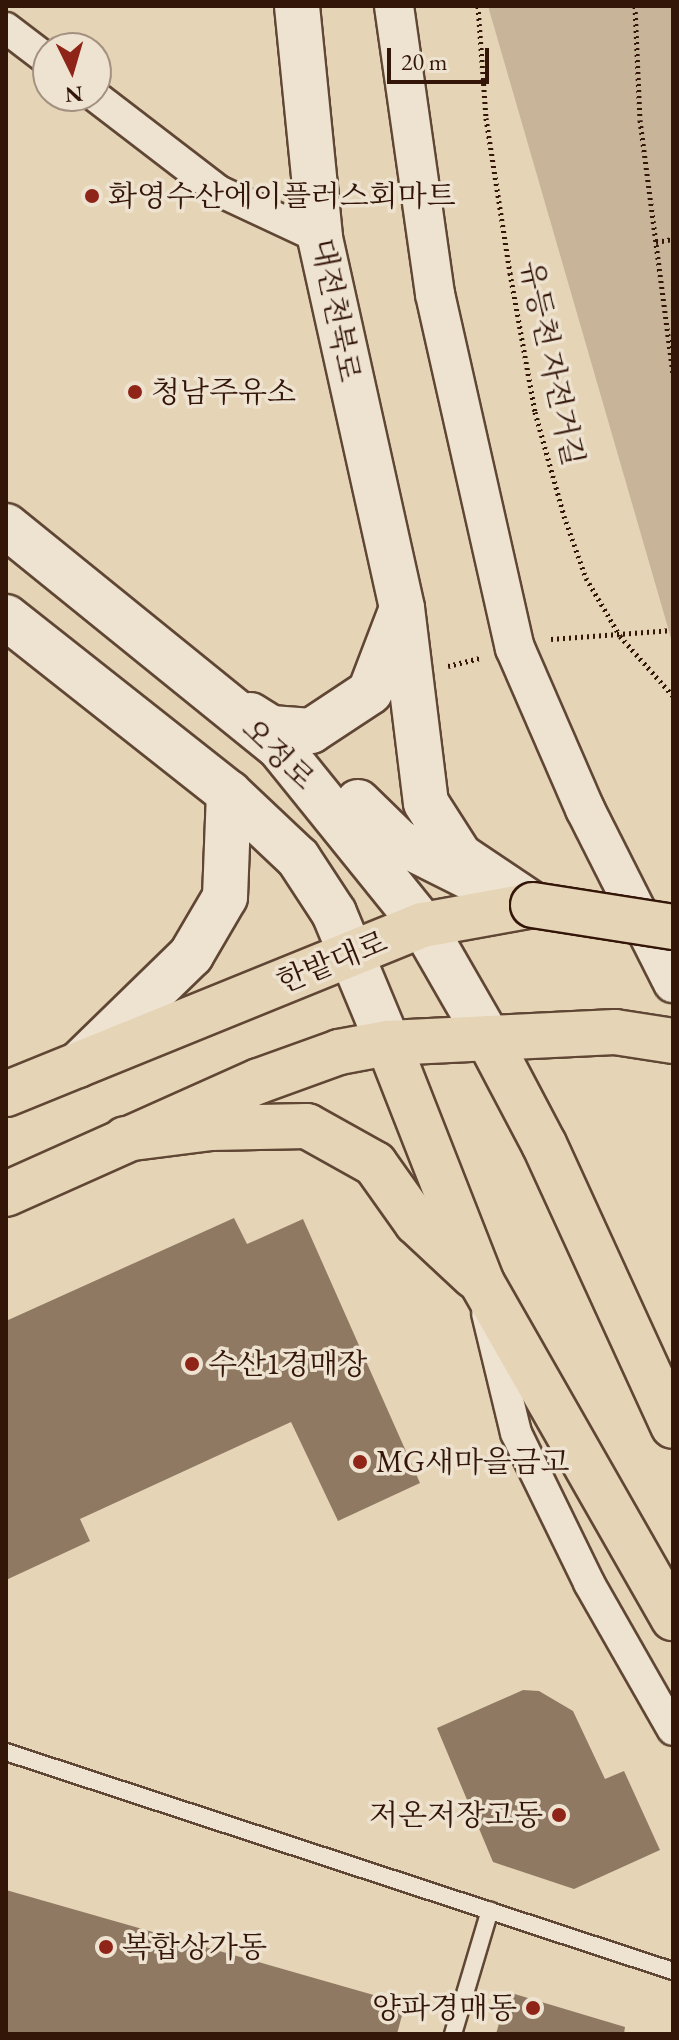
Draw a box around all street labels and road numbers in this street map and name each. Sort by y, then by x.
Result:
street label: 대전천북로 [305,235,367,385]
street label: 유등천 자전거길 [513,257,591,469]
street label: 오정로 [234,711,322,797]
street label: 한밭대로 [272,924,392,1000]

